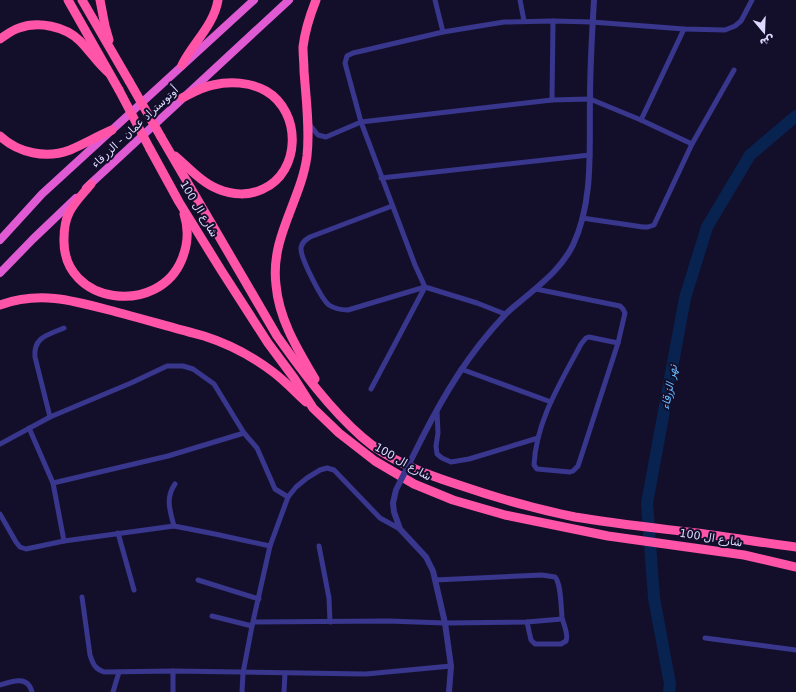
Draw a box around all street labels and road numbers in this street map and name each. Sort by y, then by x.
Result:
street label: أوتوستراد عمان - الزرقاء [88,83,181,171]
street label: شارع ال 100 [177,178,221,240]
street label: شارع ال 100 [372,440,434,484]
street label: شارع ال 100 [679,527,743,549]

